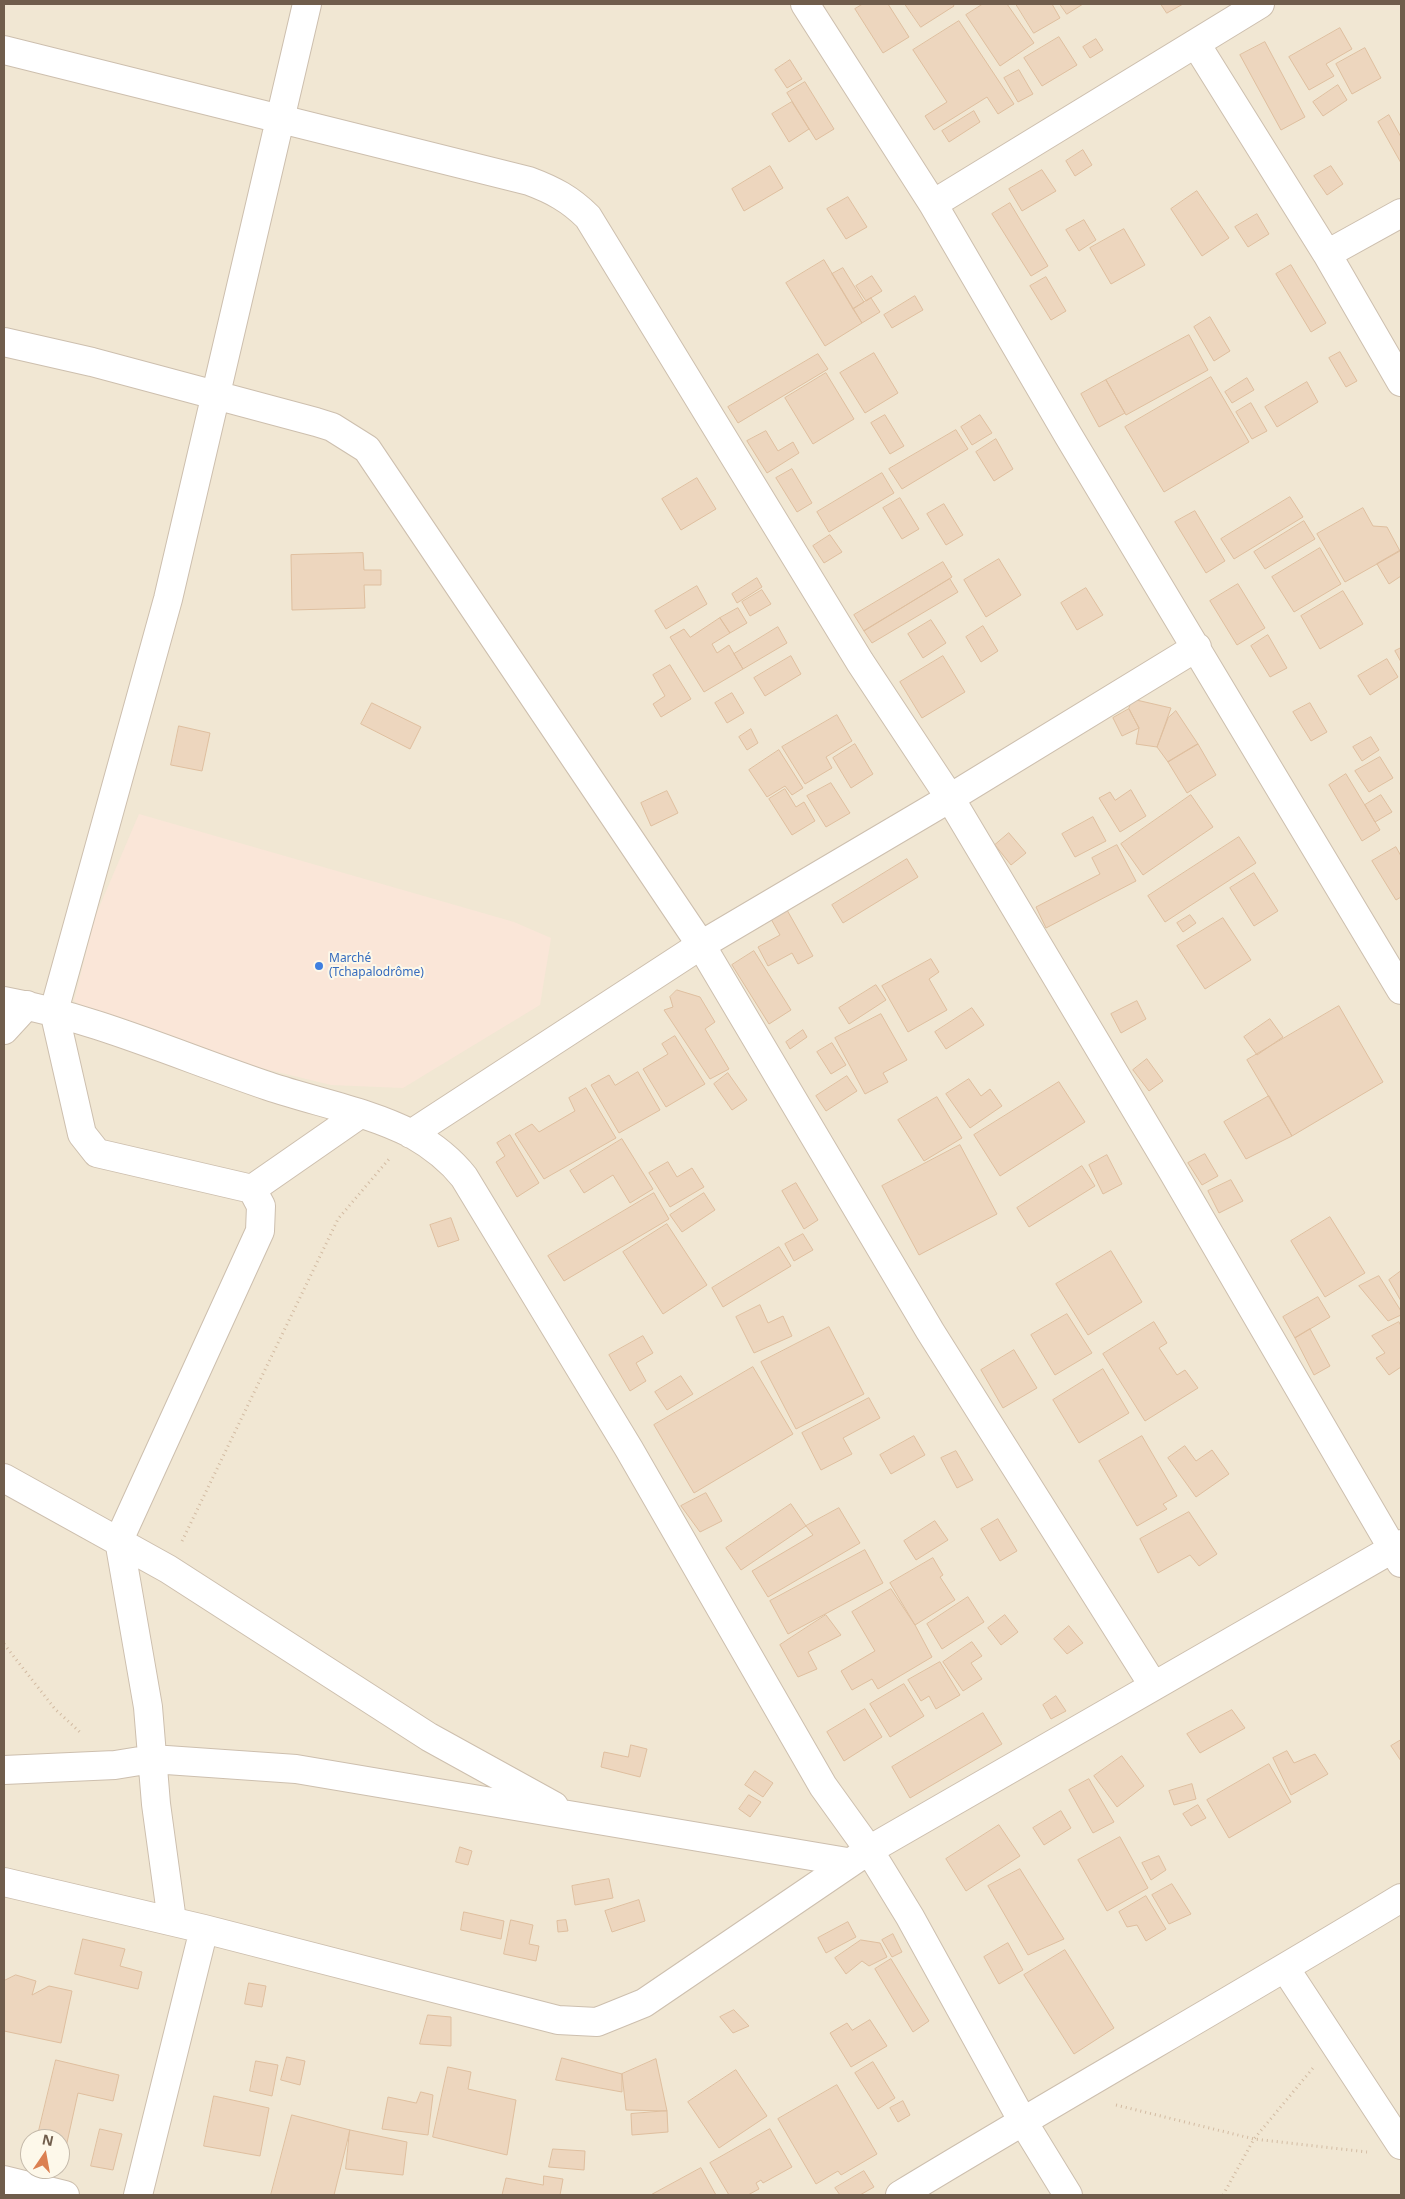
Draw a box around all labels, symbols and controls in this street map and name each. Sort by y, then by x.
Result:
place label: Marché (Tchapalodrôme) [329,952,424,980]
marker: Marché (Tchapalodrôme) [313,960,325,972]
north arrow [20,2129,70,2179]
text: N [40,2129,56,2150]

